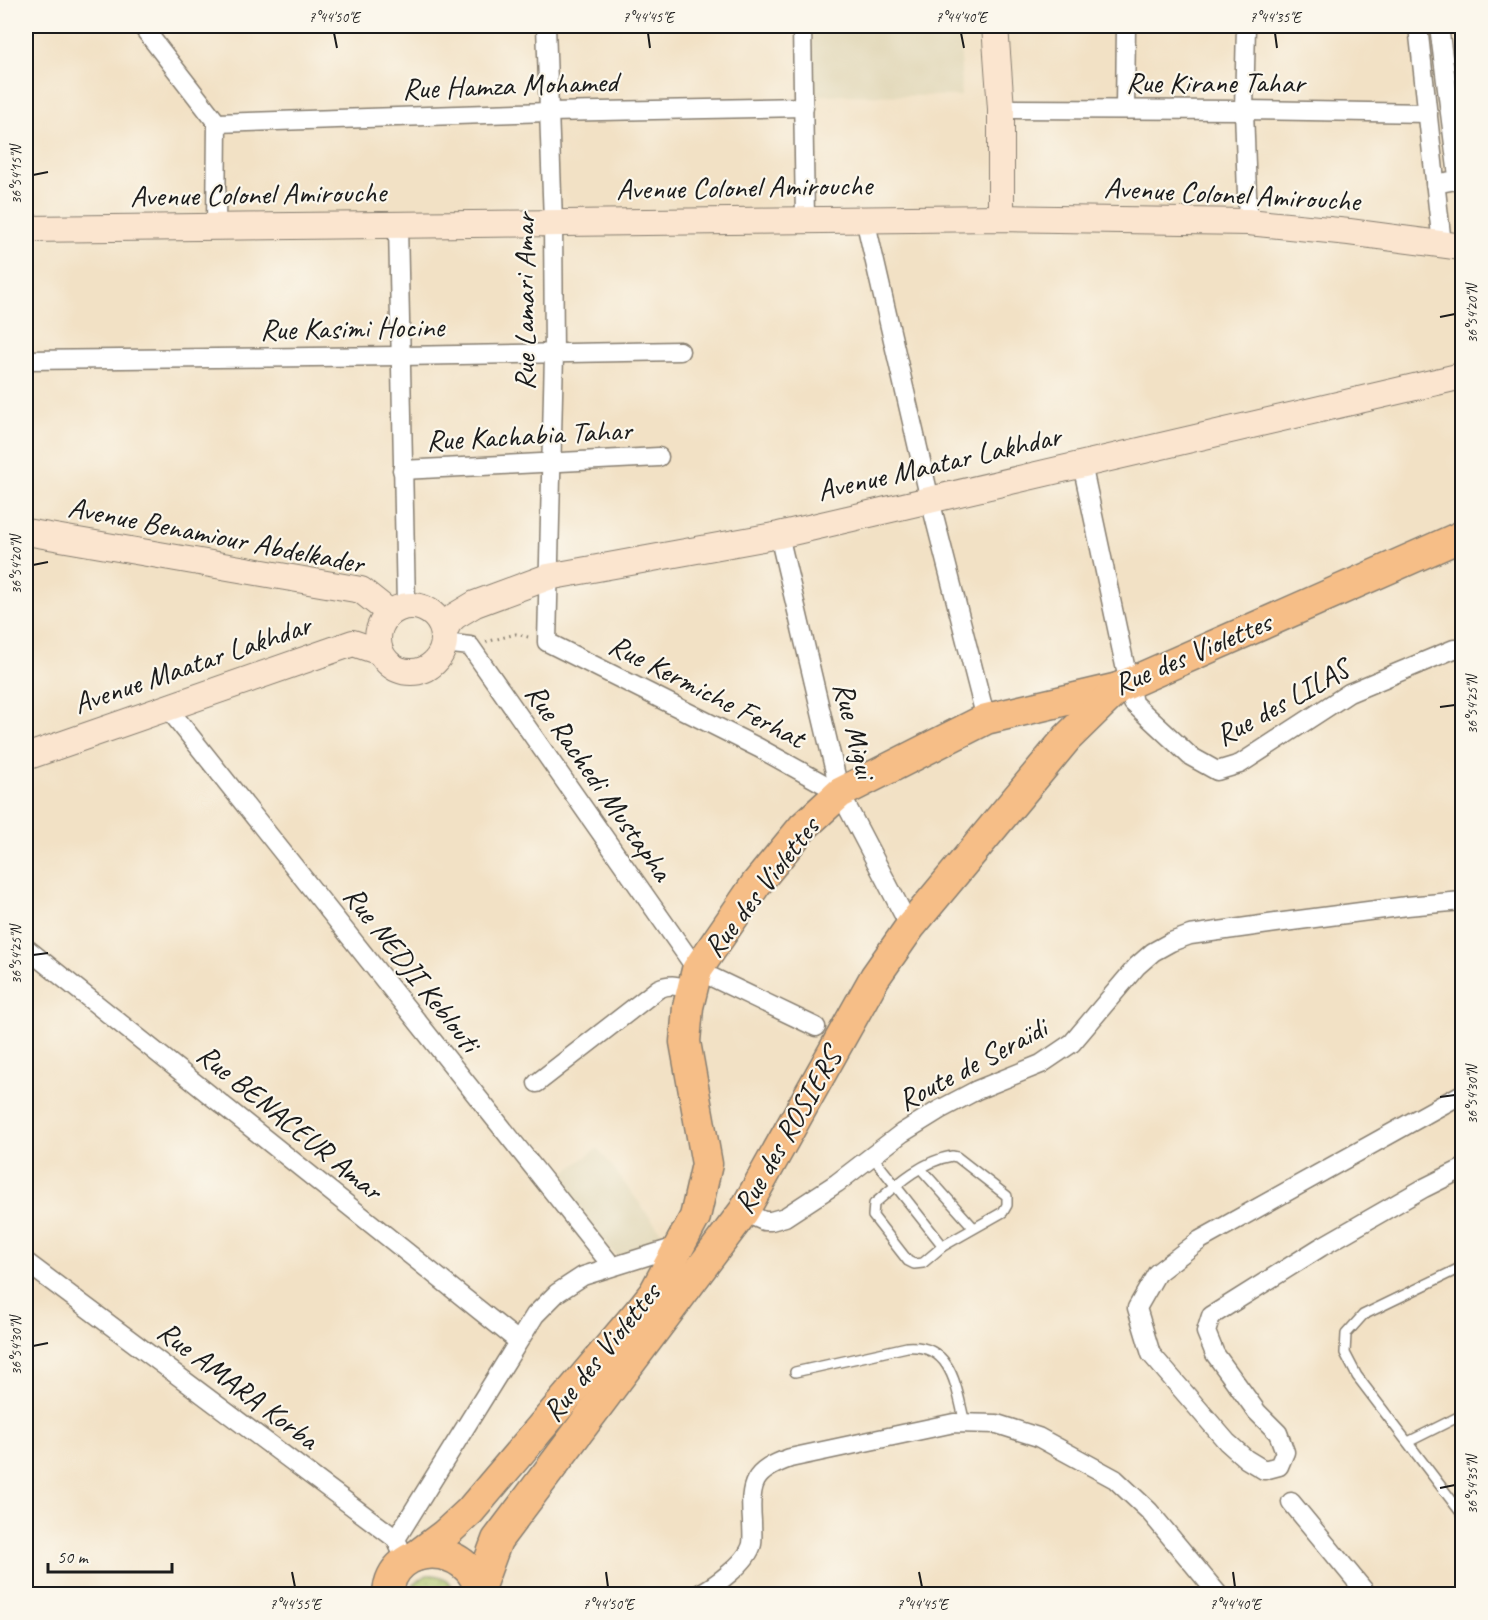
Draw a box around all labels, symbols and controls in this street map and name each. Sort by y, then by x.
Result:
text: 7°44'50"E [308,8,362,27]
text: 7°44'45"E [622,8,676,27]
text: 7°44'40"E [935,8,989,27]
text: 7°44'35"E [1249,8,1303,27]
street label: Rue Hamza Mohamed [402,62,623,108]
street label: Rue Kirane Tahar [1126,63,1307,101]
text: 36°54'15"N [7,142,26,205]
street label: Avenue Colonel Amirouche [616,166,875,208]
street label: Avenue Colonel Amirouche [1103,168,1363,220]
street label: Avenue Colonel Amirouche [130,173,389,215]
street label: Rue Lamari Amar [505,210,543,390]
text: 36°54'20"N [1463,281,1482,344]
street label: Rue Kasimi Hocine [260,307,447,349]
street label: Rue Kachabia Tahar [425,411,635,459]
street label: Avenue Maatar Lakhdar [814,416,1067,509]
street label: Avenue Benamiour Abdelkader [65,488,369,583]
text: 36°54'20"N [7,532,26,595]
street label: Rue des Violettes [1107,602,1279,703]
street label: Avenue Maatar Lakhdar [68,605,318,722]
street label: Rue Kermiche Ferhat [603,625,814,758]
street label: Rue des LILAS [1208,648,1359,754]
text: 36°54'25"N [1463,672,1482,735]
street label: Rue Rachedi Mustapha [517,676,682,890]
street label: Rue Migui [825,678,886,785]
street label: Rue des Violettes [694,807,829,965]
street label: Rue NEDJI Keblouti [335,878,491,1062]
text: 36°54'25"N [7,922,26,985]
street label: Route de Seraïdi [891,1007,1056,1119]
street label: Rue BENACEUR Amar [189,1035,392,1210]
street label: Rue des ROSIERS [724,1037,852,1220]
text: 36°54'30"N [1463,1062,1482,1125]
street label: Rue des Violettes [533,1273,670,1429]
street label: Rue AMARA Korba [150,1312,328,1459]
text: 36°54'30"N [7,1313,26,1376]
text: 36°54'35"N [1463,1452,1482,1515]
scale bar [48,1536,172,1574]
text: 50 m [57,1546,90,1568]
text: 7°44'55"E [269,1595,323,1614]
text: 7°44'50"E [582,1595,636,1614]
text: 7°44'45"E [896,1595,950,1614]
text: 7°44'40"E [1209,1595,1263,1614]

